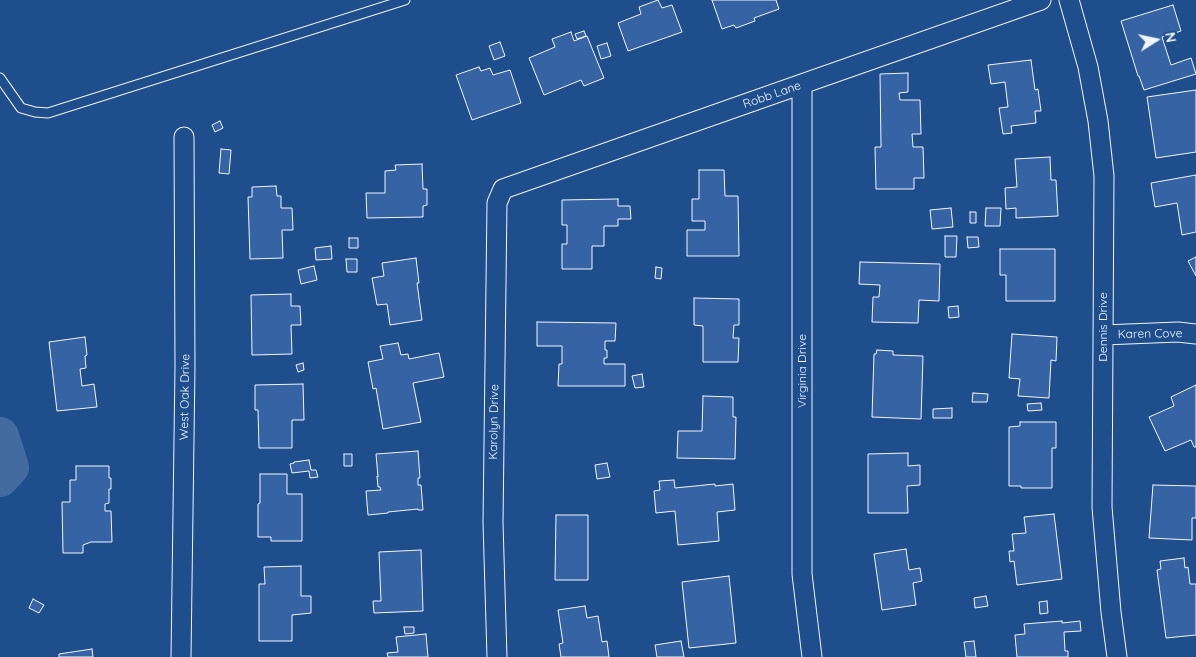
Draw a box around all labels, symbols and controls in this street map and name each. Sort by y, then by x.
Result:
north arrow [1131,15,1181,65]
text: N [1161,31,1181,44]
street label: Robb Lane [741,78,803,112]
street label: Dennis Drive [1096,292,1110,362]
street label: Karen Cove [1117,326,1183,342]
street label: Virginia Drive [795,334,809,408]
street label: West Oak Drive [177,354,193,440]
street label: Karolyn Drive [486,384,502,460]

